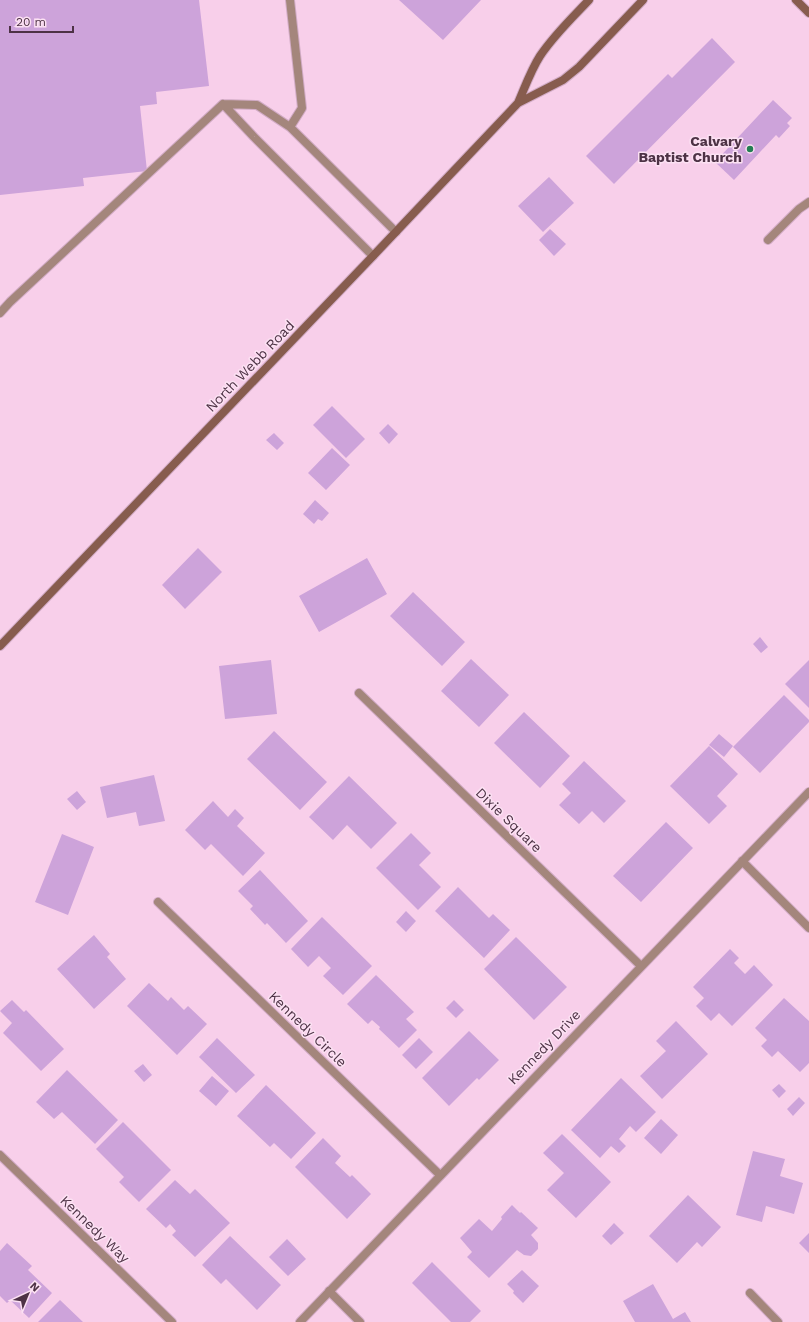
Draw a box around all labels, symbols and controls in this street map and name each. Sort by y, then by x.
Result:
scale bar [10,8,73,34]
text: 20 m [16,15,46,29]
place label: Calvary Baptist Church [638,133,742,165]
marker: Calvary Baptist Church [745,144,755,154]
street label: North Webb Road [202,317,298,415]
street label: Dixie Square [473,784,545,856]
street label: Kennedy Circle [266,988,350,1070]
street label: Kennedy Drive [504,1006,584,1088]
street label: Kennedy Way [57,1192,133,1266]
north arrow [8,1274,48,1314]
text: N [27,1280,42,1295]

